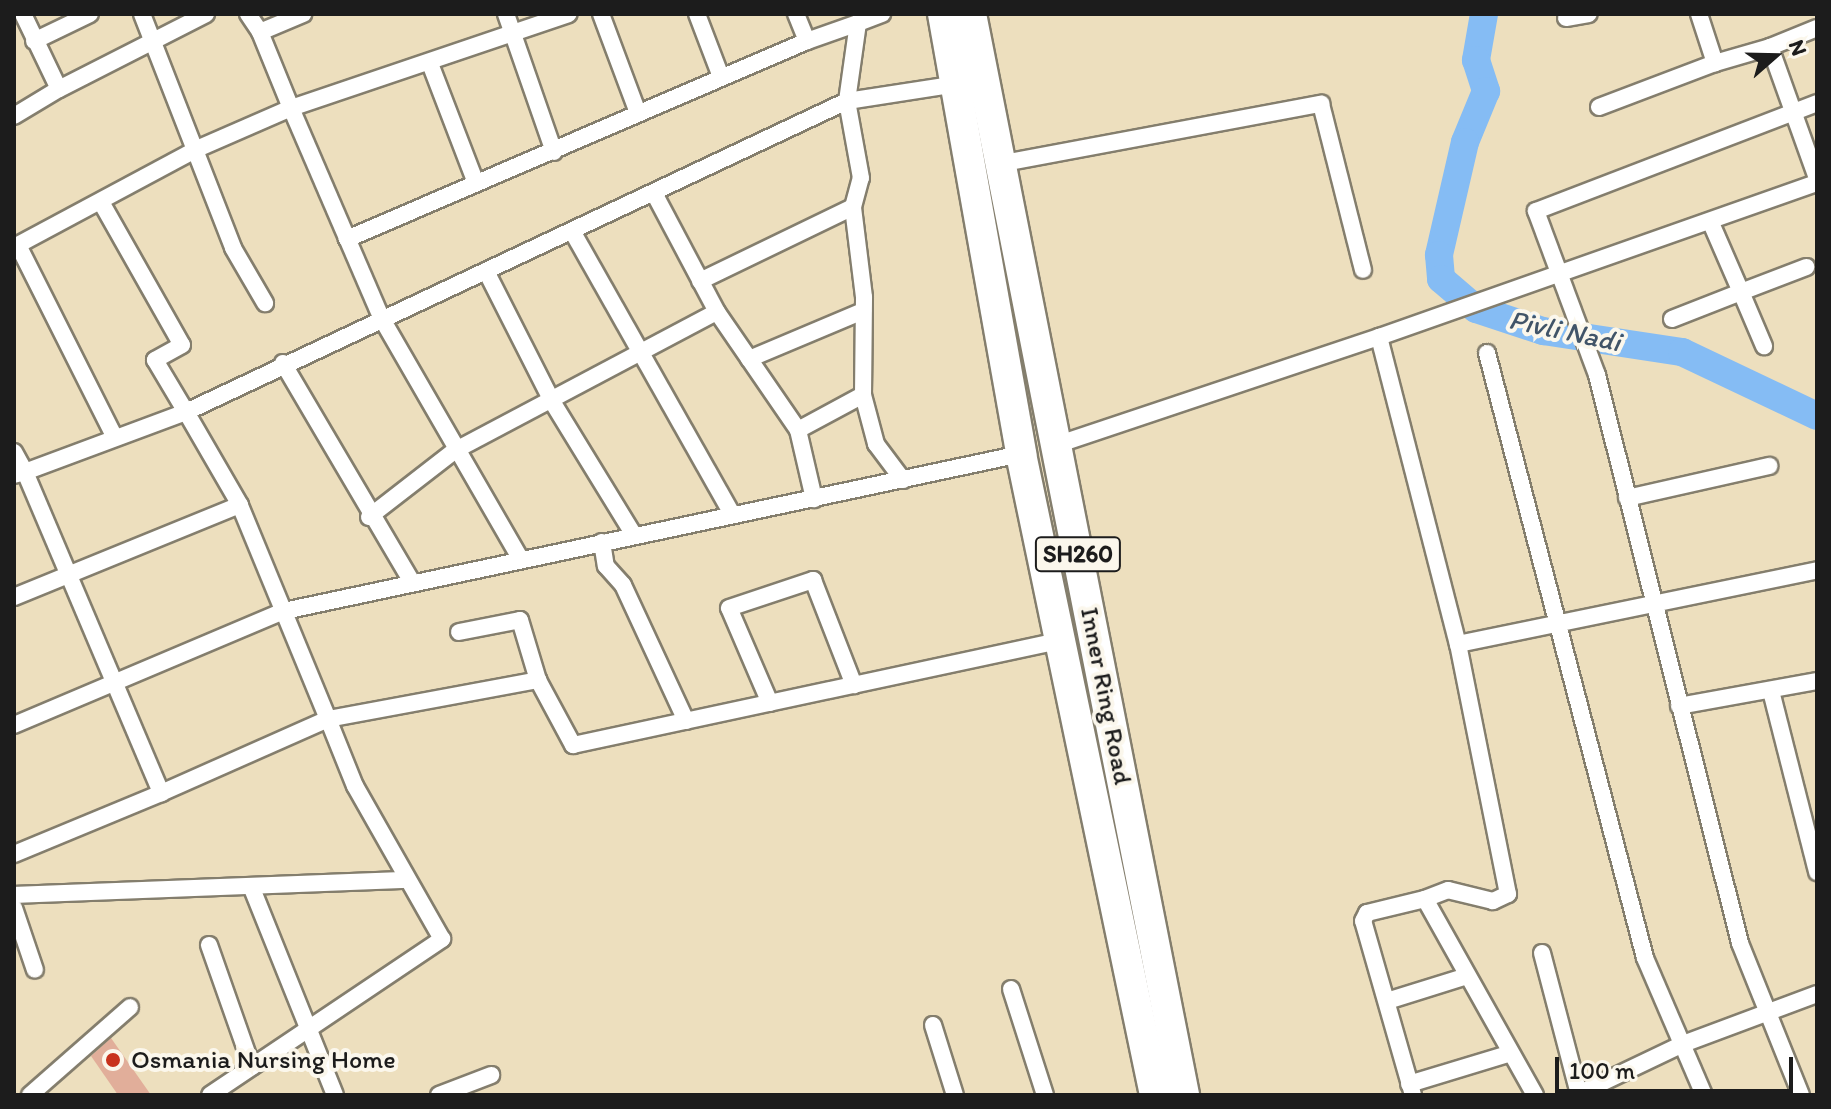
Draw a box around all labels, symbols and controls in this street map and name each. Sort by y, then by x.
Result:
north arrow [1735,16,1815,96]
text: N [1783,36,1813,59]
water label: Pivli Nadi [1506,302,1624,358]
road number: SH260 [1034,534,1122,574]
street label: Inner Ring Road [1074,605,1138,787]
scale bar [1559,1041,1797,1091]
place label: Osmania Nursing Home [131,1044,397,1076]
marker: Osmania Nursing Home [102,1049,124,1071]
text: 100 m [1569,1056,1635,1085]

